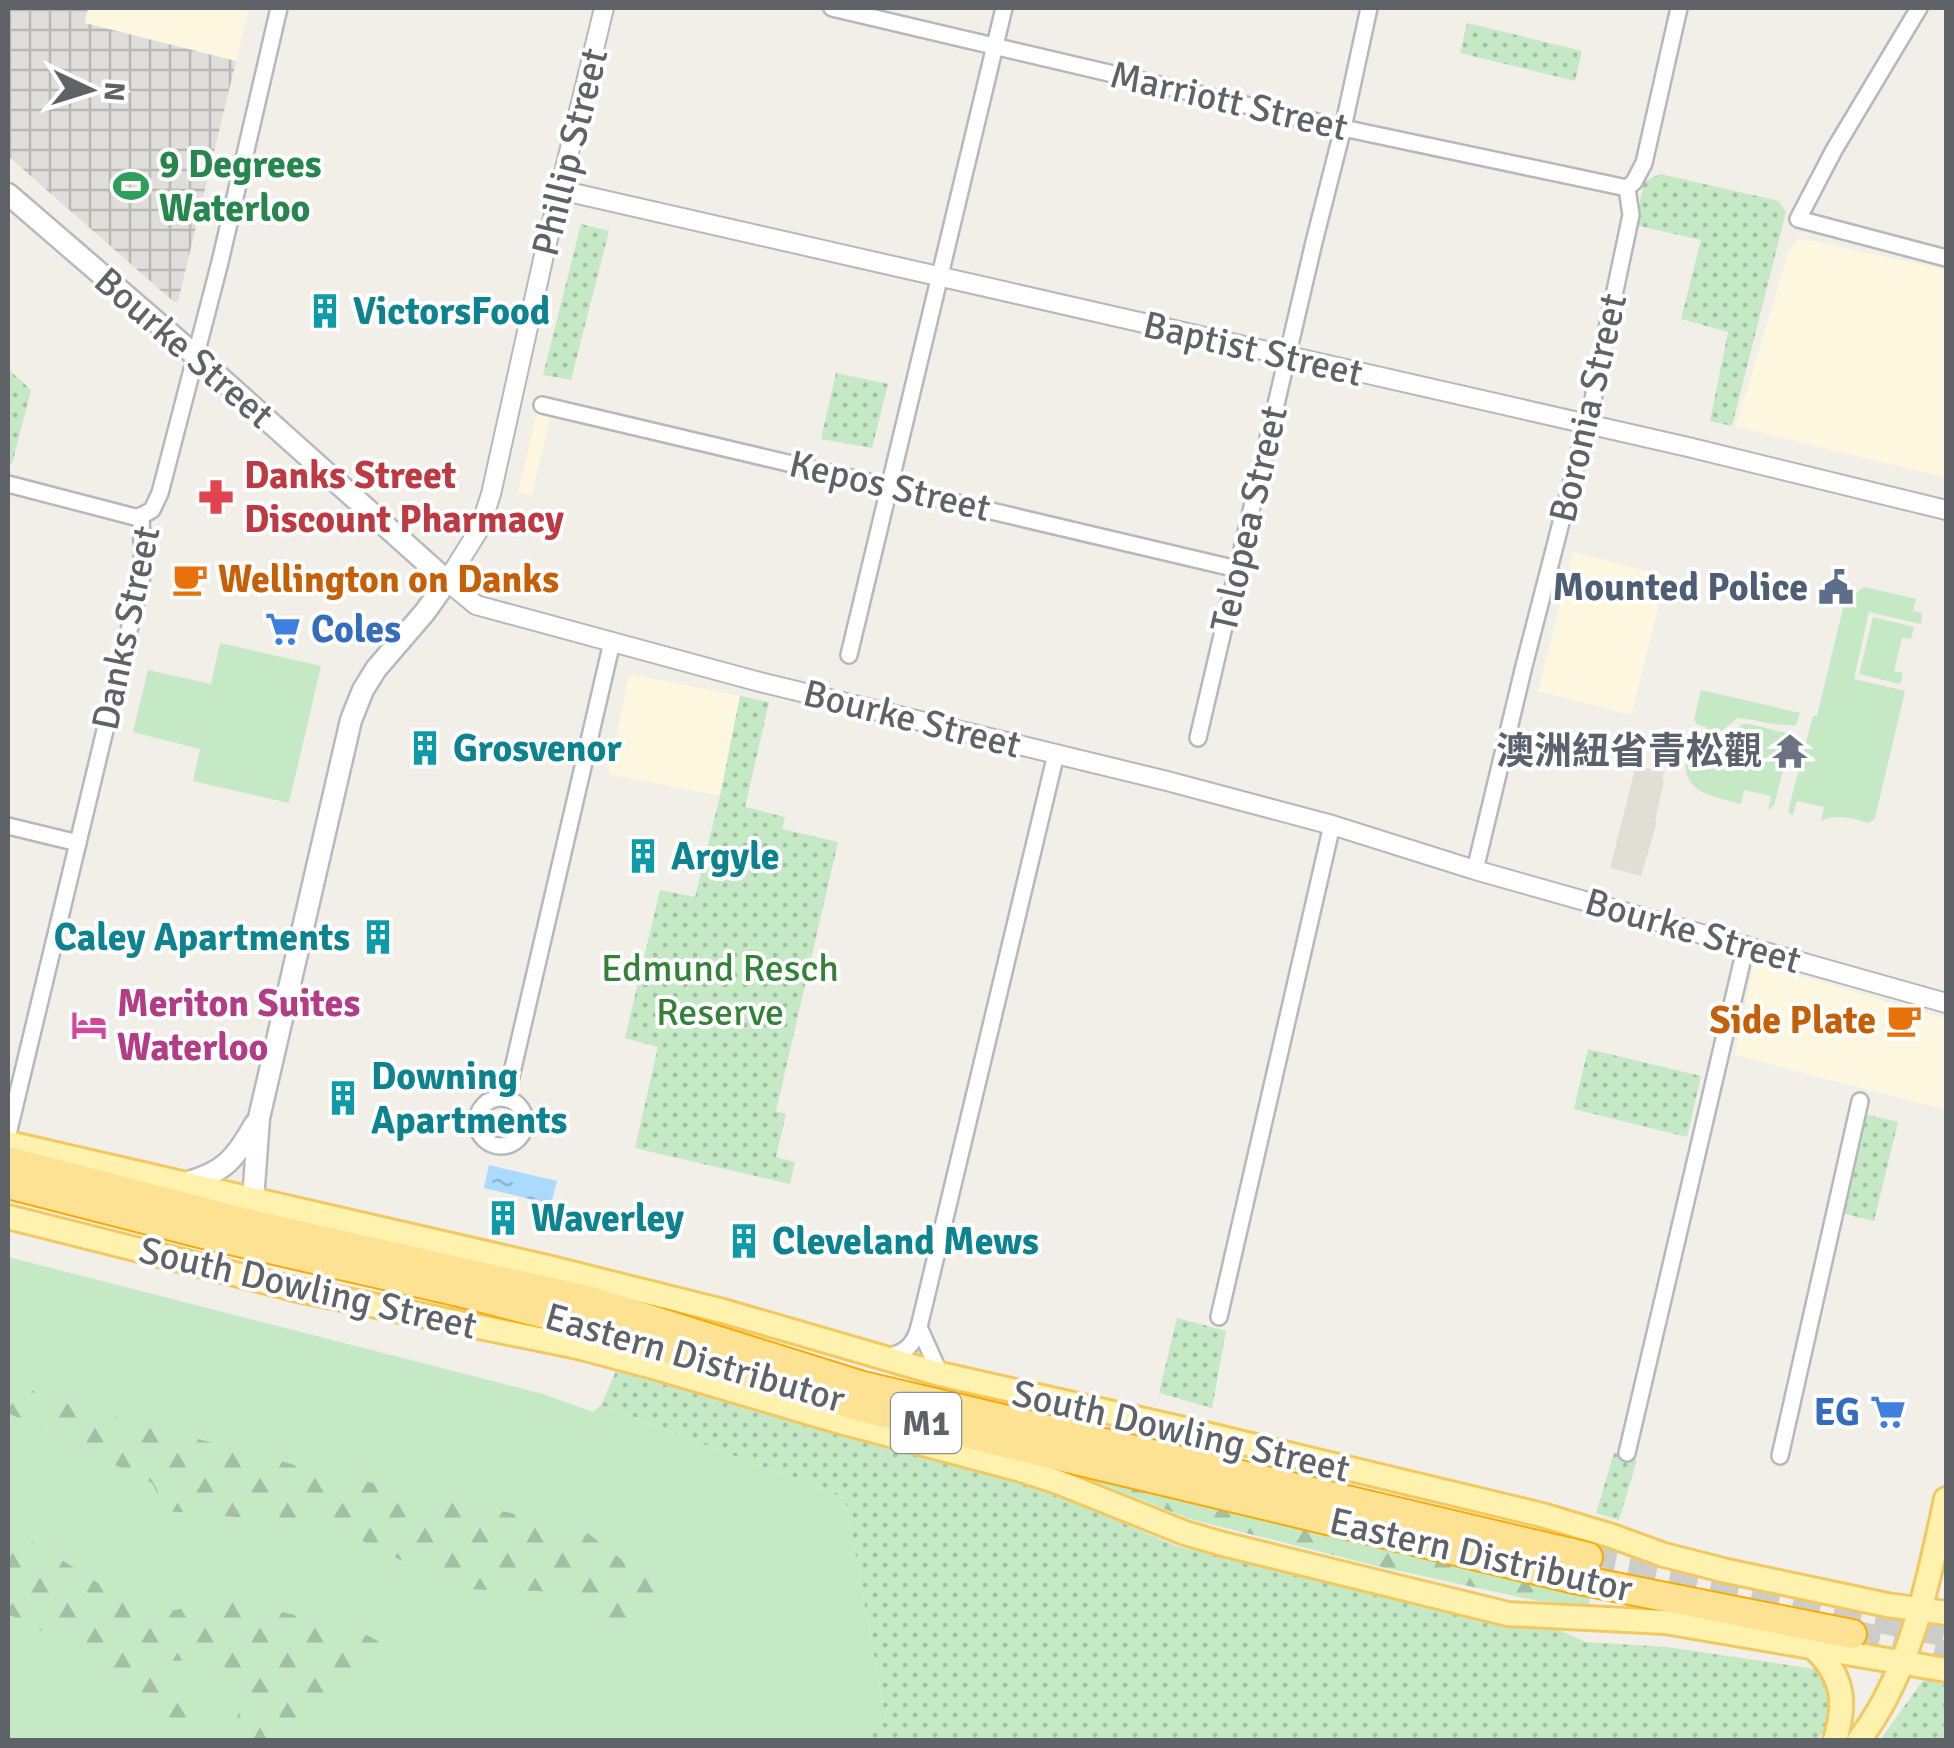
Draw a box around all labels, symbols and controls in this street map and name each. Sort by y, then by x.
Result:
north arrow [40,40,140,140]
street label: Phillip Street [522,43,618,261]
street label: Marriott Street [1106,51,1352,151]
text: N [96,81,132,103]
place label: 9 Degrees Waterloo [159,141,322,232]
sports icon: 9 Degrees Waterloo [112,167,150,205]
street label: Bourke Street [85,257,283,439]
place label: VictorsFood [353,288,550,335]
street label: Boronia Street [1539,289,1637,527]
building icon: VictorsFood [306,292,344,330]
street label: Baptist Street [1139,301,1367,397]
street label: Telopea Street [1200,401,1298,637]
street label: Kepos Street [785,440,995,532]
place label: Danks Street Discount Pharmacy [244,452,564,543]
pharmacy icon: Danks Street Discount Pharmacy [197,478,235,516]
street label: Danks Street [81,522,171,734]
place label: Wellington on Danks [218,556,559,603]
cafe icon: Wellington on Danks [171,560,209,598]
place label: Mounted Police [1552,564,1808,611]
public building icon: Mounted Police [1817,568,1855,606]
place label: Coles [311,606,401,653]
supermarket icon: Coles [264,610,302,648]
street label: Bourke Street [799,669,1025,769]
place label: Grosvenor [453,725,622,772]
place label: 澳洲紐省青松觀 [1496,728,1762,775]
building icon: Grosvenor [406,729,444,767]
temple icon: 澳洲紐省青松觀 [1771,732,1809,770]
place label: Argyle [671,833,780,880]
building icon: Argyle [624,837,662,875]
street label: Bourke Street [1580,878,1806,984]
place label: Caley Apartments [54,914,350,961]
building icon: Caley Apartments [359,918,397,956]
park label: Edmund Resch Reserve [601,945,839,1036]
place label: Meriton Suites Waterloo [117,980,360,1071]
place label: Side Plate [1709,997,1876,1044]
cafe icon: Side Plate [1885,1001,1923,1039]
hotel icon: Meriton Suites Waterloo [70,1006,108,1044]
place label: Downing Apartments [371,1053,567,1144]
building icon: Downing Apartments [324,1079,362,1117]
place label: Waverley [531,1195,684,1242]
building icon: Waverley [484,1199,522,1237]
place label: Cleveland Mews [772,1218,1039,1265]
building icon: Cleveland Mews [725,1222,763,1260]
street label: South Dowling Street [135,1226,481,1350]
street label: Eastern Distributor [540,1293,850,1423]
street label: South Dowling Street [1008,1369,1354,1493]
place label: EG [1814,1389,1860,1436]
road number: M1 [891,1393,961,1453]
supermarket icon: EG [1869,1393,1907,1431]
street label: Eastern Distributor [1325,1497,1637,1613]

